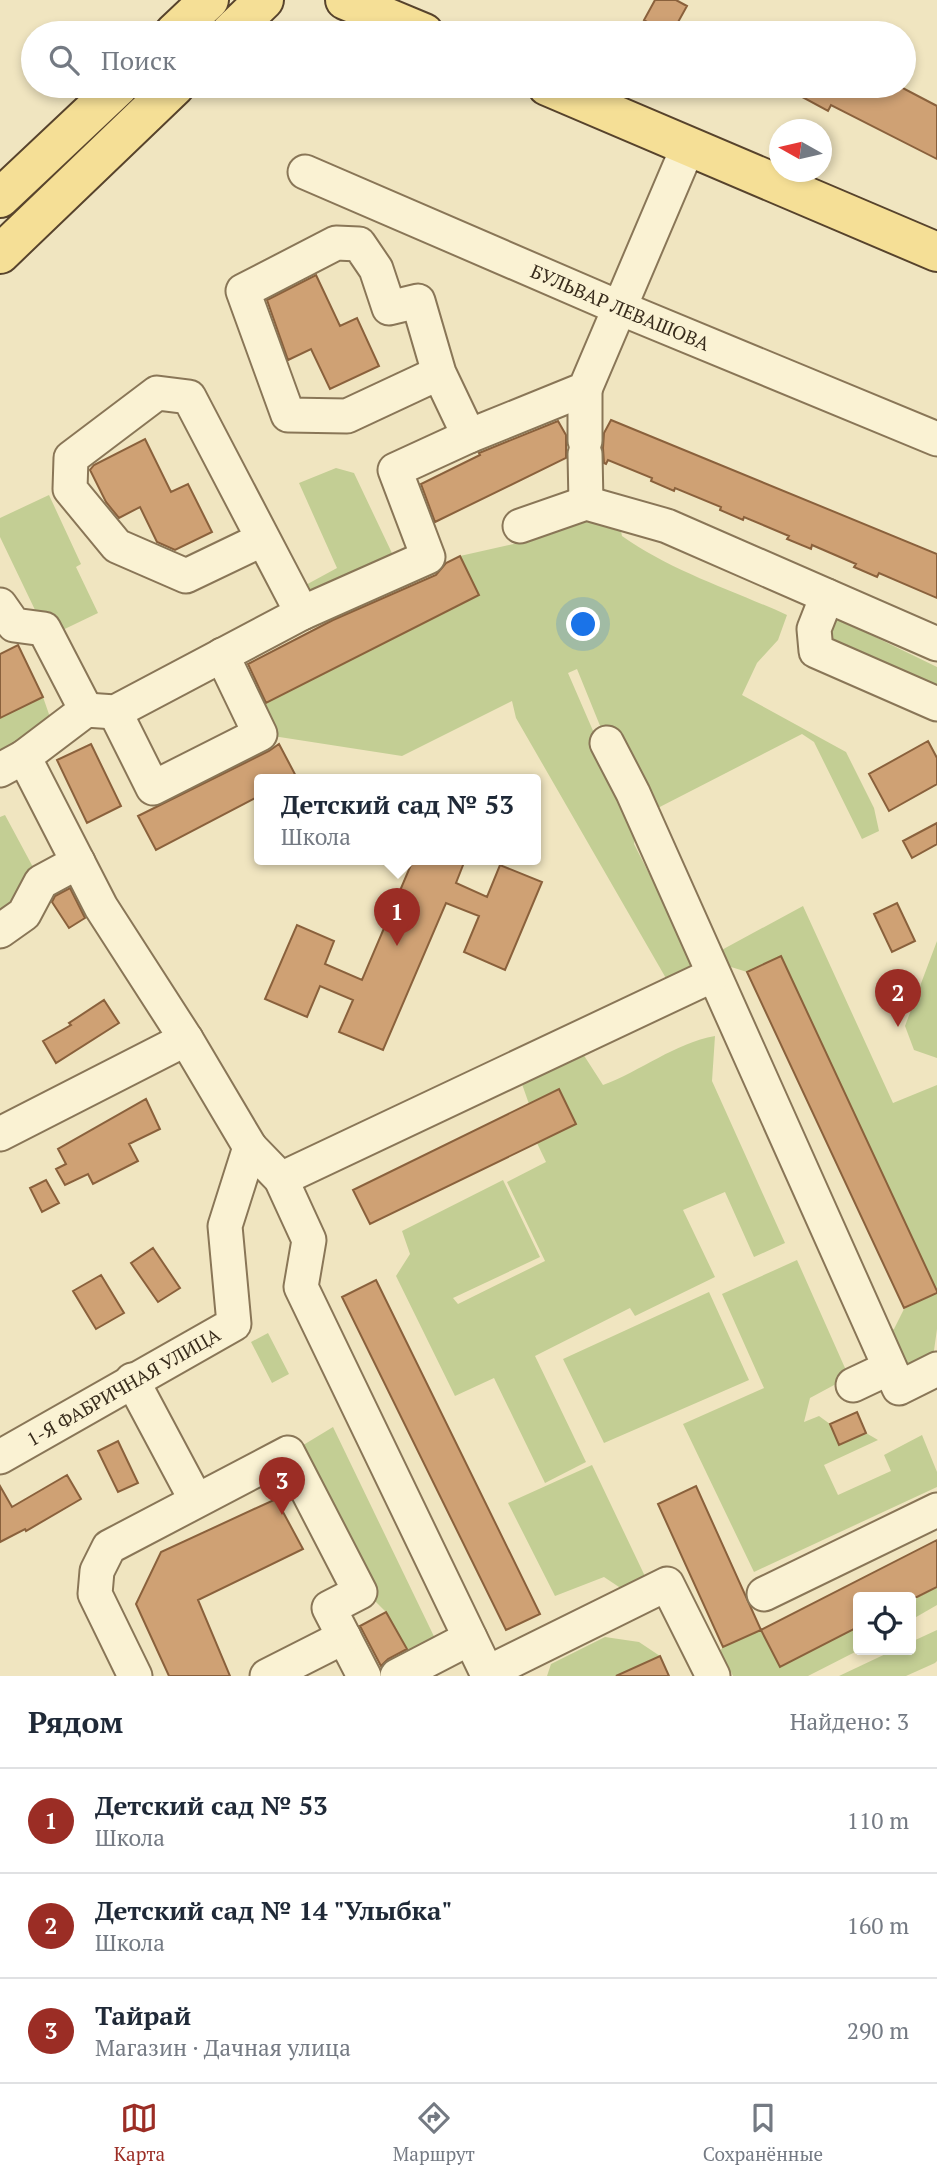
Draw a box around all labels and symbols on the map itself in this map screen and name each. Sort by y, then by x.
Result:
north arrow [769,119,832,182]
street label: БУЛЬВАР ЛЕВАШОВА [527,258,714,356]
your location [566,607,600,641]
pin: 1 [374,888,420,946]
pin: 2 [875,969,921,1027]
street label: 1-Я ФАБРИЧНАЯ УЛИЦА [22,1321,225,1451]
pin: 3 [259,1457,305,1515]

